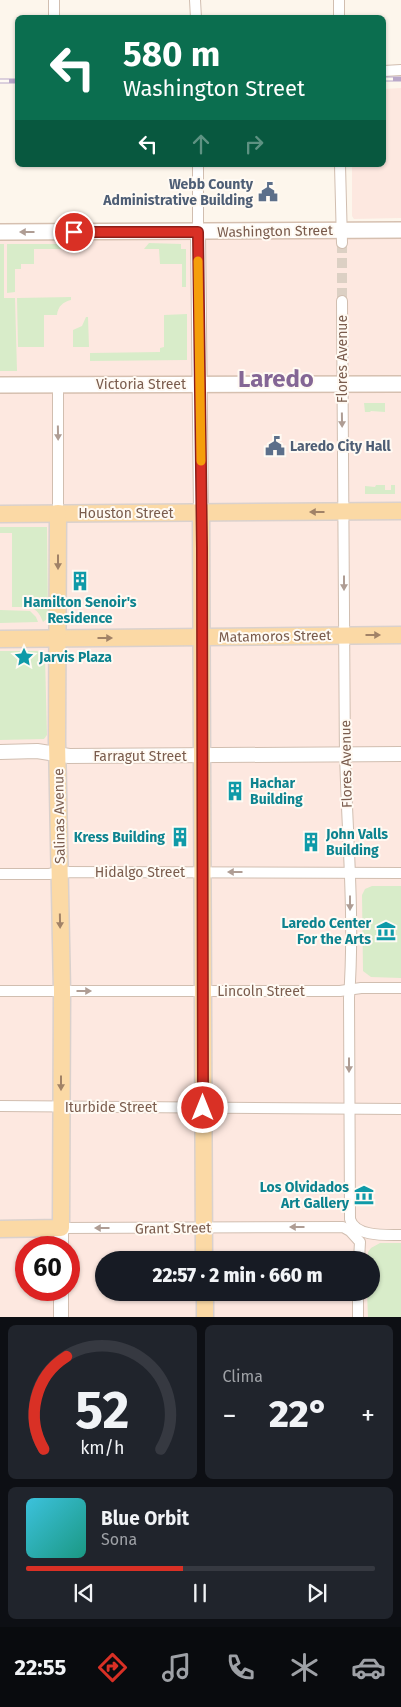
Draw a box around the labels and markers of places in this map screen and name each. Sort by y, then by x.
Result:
place label: Webb County Administrative Building [102,176,254,209]
public building icon: Webb County Administrative Building [257,181,279,203]
pin [53,211,95,253]
public building icon: Laredo City Hall [264,435,286,457]
place label: Laredo City Hall [290,438,391,455]
building icon: Hamilton Senoir's Residence [69,570,91,592]
place label: Hamilton Senoir's Residence [23,594,137,627]
place icon: Jarvis Plaza [13,646,35,668]
place label: Jarvis Plaza [38,649,112,666]
place label: Hachar Building [250,775,303,808]
building icon: Hachar Building [224,780,246,802]
building icon: Kress Building [169,826,191,848]
place label: John Valls Building [325,826,388,859]
place label: Kress Building [74,829,165,846]
building icon: John Valls Building [300,831,322,853]
place label: Laredo Center For the Arts [281,915,371,948]
museum icon: Laredo Center For the Arts [375,920,397,942]
place label: Los Olvidados Art Gallery [260,1179,350,1212]
museum icon: Los Olvidados Art Gallery [353,1184,375,1206]

